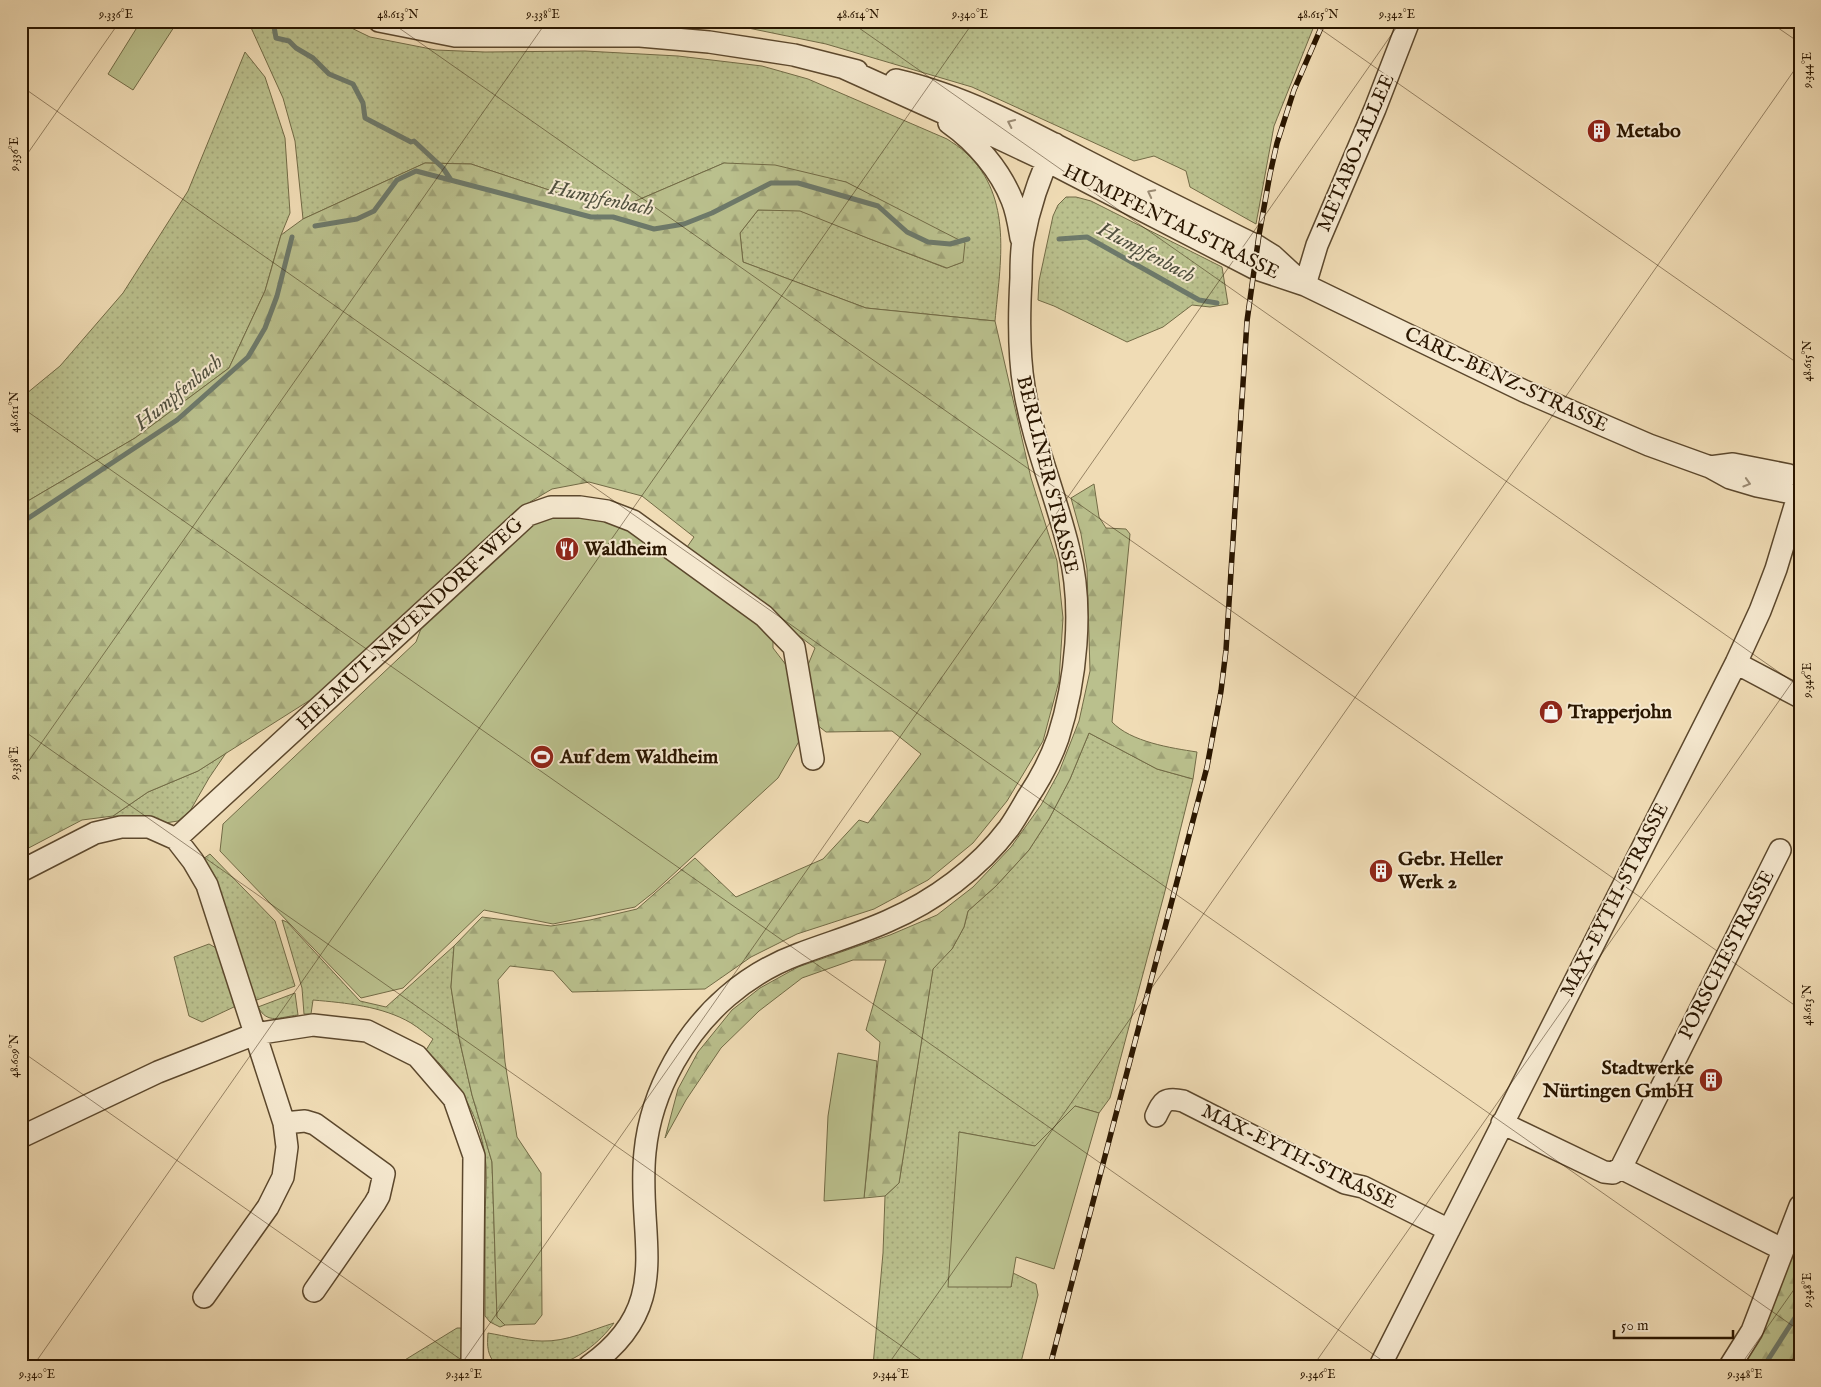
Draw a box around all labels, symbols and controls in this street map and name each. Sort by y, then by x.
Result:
text: 9.336°E [98,7,133,22]
text: 48.613°N [377,7,419,22]
text: 9.338°E [525,7,560,22]
text: 48.614°N [837,7,880,22]
text: 9.340°E [951,7,988,22]
text: 48.615°N [1297,7,1339,22]
text: 9.342°E [1378,7,1415,22]
text: 9.344°E [1800,52,1815,89]
street label: METABO-ALLEE [1311,70,1401,236]
building icon: Metabo [1586,118,1612,144]
one-way arrow [1007,119,1016,129]
place label: Metabo [1616,119,1681,144]
text: 9.336°E [7,137,22,172]
street label: HUMPFENTALSTRASSE [1059,159,1284,285]
water label: Humpfenbach [545,175,656,223]
one-way arrow [1147,189,1156,199]
water label: Humpfenbach [1092,216,1199,290]
street label: CARL-BENZ-STRASSE [1400,322,1612,438]
text: 48.615°N [1800,340,1815,382]
water label: Humpfenbach [128,349,229,438]
street label: BERLINER STRASSE [1010,373,1084,577]
text: 48.611°N [7,391,22,433]
one-way arrow [1742,478,1751,488]
street label: HELMUT-NAUENDORF-WEG [291,512,529,736]
restaurant icon: Waldheim [554,536,580,562]
place label: Waldheim [583,537,668,562]
text: 9.346°E [1800,662,1815,699]
shop icon: Trapperjohn [1538,699,1564,725]
place label: Trapperjohn [1567,700,1672,725]
sports icon: Auf dem Waldheim [529,744,555,770]
place label: Auf dem Waldheim [559,745,719,770]
text: 9.338°E [7,746,22,781]
street label: MAX-EYTH-STRASSE [1555,799,1675,1001]
place label: Gebr. Heller Werk 2 [1397,847,1504,895]
building icon: Gebr. Heller Werk 2 [1368,858,1394,884]
street label: PORSCHESTRASSE [1674,866,1781,1044]
text: 48.613°N [1800,984,1815,1026]
text: 48.609°N [7,1034,22,1078]
place label: Stadtwerke Nürtingen GmbH [1542,1056,1695,1104]
building icon: Stadtwerke Nürtingen GmbH [1698,1067,1724,1093]
street label: MAX-EYTH-STRASSE [1197,1099,1401,1215]
text: 9.348°E [1800,1273,1815,1309]
scale bar [1614,1307,1732,1339]
text: 50 m [1621,1316,1649,1335]
text: 9.340°E [18,1367,55,1382]
text: 9.342°E [445,1367,482,1382]
text: 9.344°E [872,1367,909,1382]
text: 9.346°E [1299,1367,1336,1382]
text: 9.348°E [1727,1367,1763,1382]

